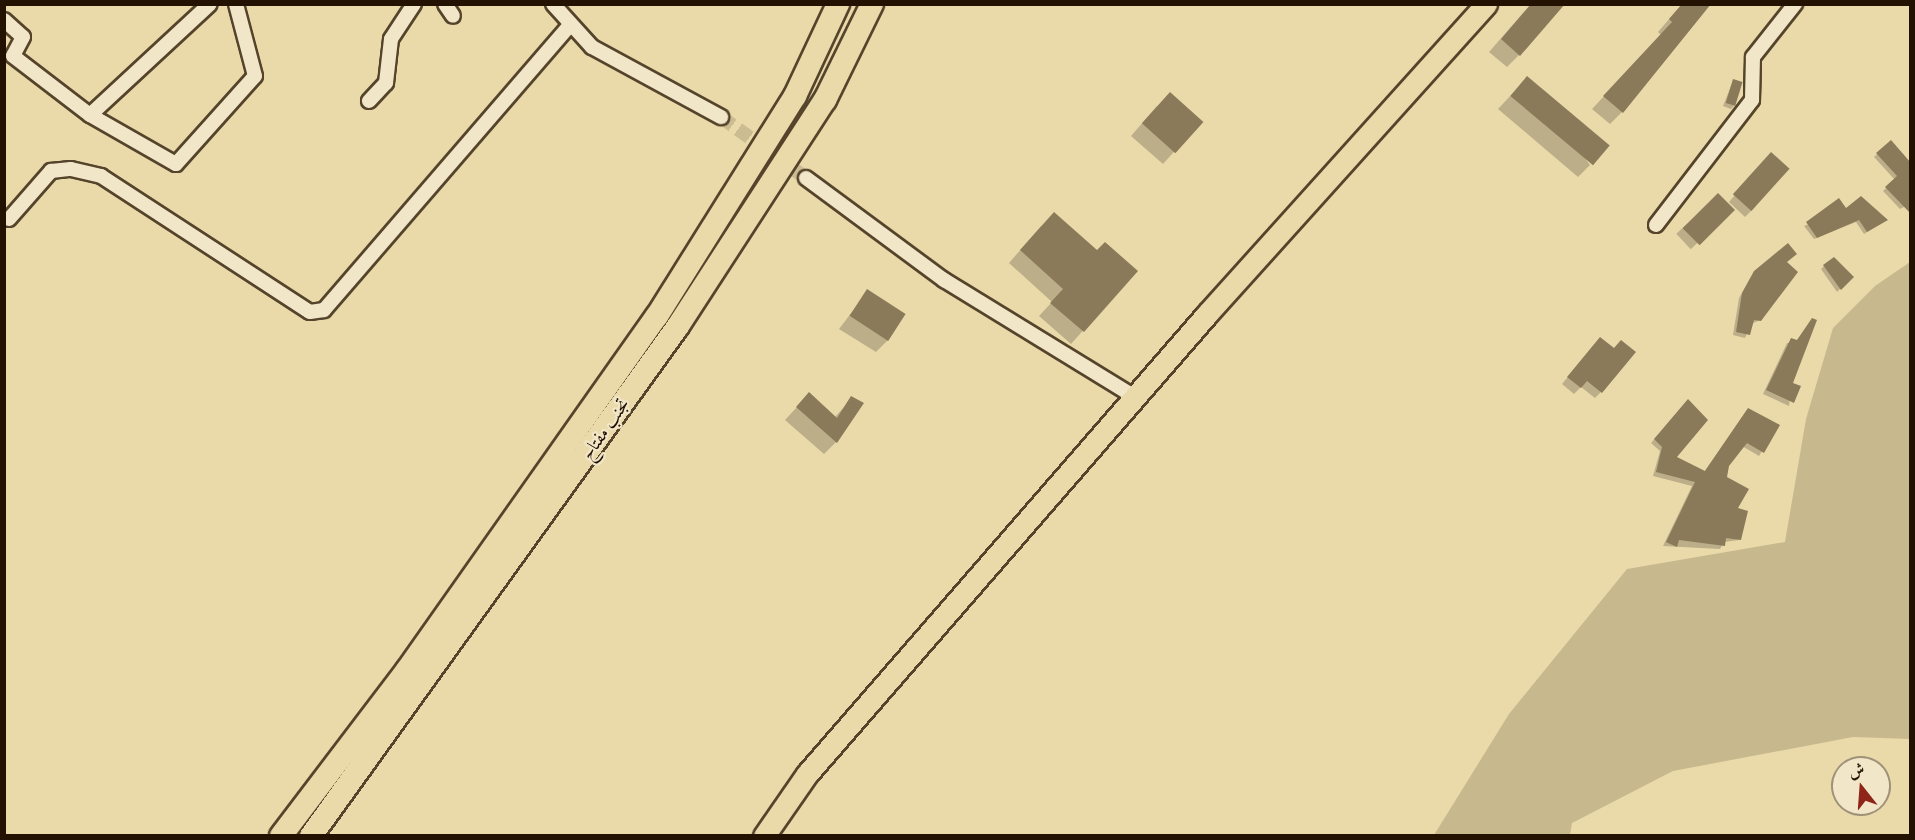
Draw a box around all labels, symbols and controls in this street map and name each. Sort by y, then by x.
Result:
street label: تجنب مفتاح [576,394,634,464]
north arrow [1831,756,1891,816]
text: ش [1846,759,1867,782]

